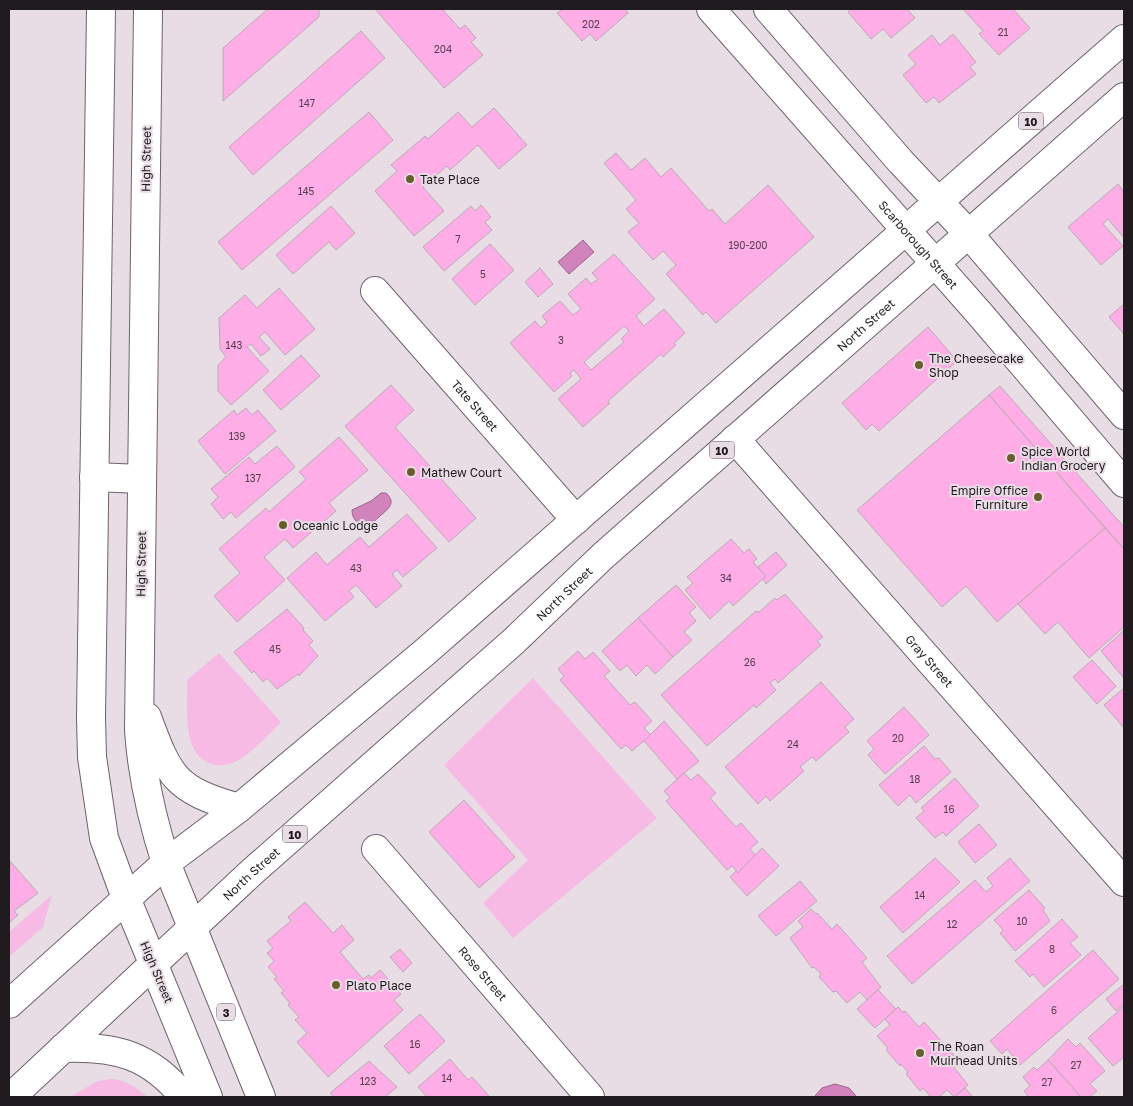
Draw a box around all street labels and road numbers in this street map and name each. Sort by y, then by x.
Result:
road number: 10 [1018,112,1044,130]
street label: High Street [138,126,154,192]
street label: Scarborough Street [876,197,962,292]
street label: North Street [834,295,898,354]
street label: Tate Street [449,376,502,434]
road number: 10 [710,442,734,458]
street label: High Street [133,531,149,597]
street label: North Street [533,563,595,624]
street label: Gray Street [903,631,957,690]
road number: 10 [282,826,308,842]
street label: North Street [219,843,283,903]
street label: High Street [137,939,177,1005]
street label: Rose Street [456,943,511,1004]
road number: 3 [217,1004,235,1020]

